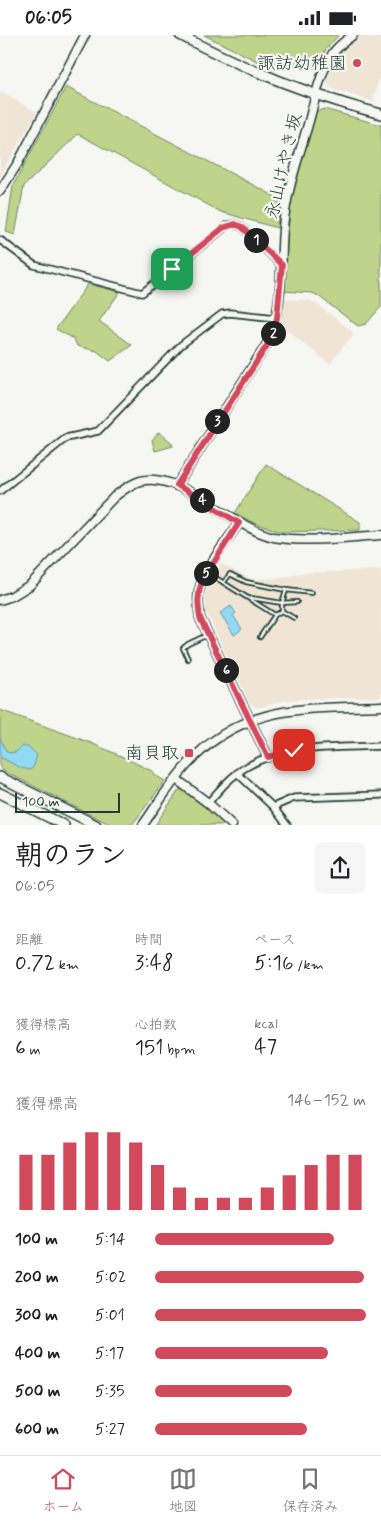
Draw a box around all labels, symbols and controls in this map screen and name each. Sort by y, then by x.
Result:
text: 06:05 [25,5,72,30]
place label: 諏訪幼稚園 [257,52,347,76]
marker: 諏訪幼稚園 [351,57,363,69]
street label: 永山けやき坂 [260,111,308,222]
pin: 1 [244,227,268,253]
text: 1 [253,231,260,249]
pin [151,248,193,290]
icon: arrive [158,255,186,283]
pin: 2 [260,321,286,345]
text: 2 [270,324,277,342]
pin: 3 [204,409,230,433]
text: 3 [214,412,221,430]
pin: 4 [190,487,214,513]
text: 4 [198,491,207,509]
pin: 5 [194,561,218,585]
text: 5 [202,564,211,582]
pin: 6 [214,657,238,683]
text: 6 [223,661,230,679]
pin [273,729,315,771]
icon: check [280,736,308,764]
place label: 南貝取 [125,742,179,766]
marker: 南貝取 [183,747,195,759]
scale bar [15,790,120,813]
text: 100 m [22,793,60,811]
text: 朝のラン [15,838,127,875]
button: share [314,842,366,894]
text: 06:05 [15,876,55,897]
text: 距離 [15,931,43,949]
text: 時間 [135,931,163,949]
text: ペース [254,931,296,949]
text: 0.72 [15,949,55,977]
text: 3:48 [135,949,174,977]
text: 5:16 [254,949,294,977]
text: km [55,956,79,974]
text: /km [294,956,324,974]
text: kcal [254,1015,278,1033]
text: 獲得標高 [15,1016,71,1034]
text: 心拍数 [135,1016,177,1034]
text: 47 [254,1033,277,1061]
text: 6 [15,1034,26,1062]
text: 151 [135,1034,163,1062]
text: m [26,1041,41,1059]
text: bpm [163,1041,195,1059]
text: 146–152 m [287,1090,366,1111]
text: 獲得標高 [15,1094,79,1115]
text: 100 m [15,1229,58,1250]
text: 5:14 [95,1229,126,1250]
text: 200 m [15,1267,59,1288]
text: 5:02 [95,1267,126,1288]
text: 300 m [15,1305,58,1326]
text: 5:01 [95,1305,125,1326]
text: 400 m [15,1343,60,1364]
text: 5:17 [95,1343,124,1364]
text: 500 m [15,1381,60,1402]
text: 5:35 [95,1381,125,1402]
text: 600 m [15,1419,59,1440]
text: 5:27 [95,1419,125,1440]
tab: ホーム [43,1465,84,1516]
tab: 地図 [169,1465,197,1516]
tab: 保存済み [282,1465,338,1516]

